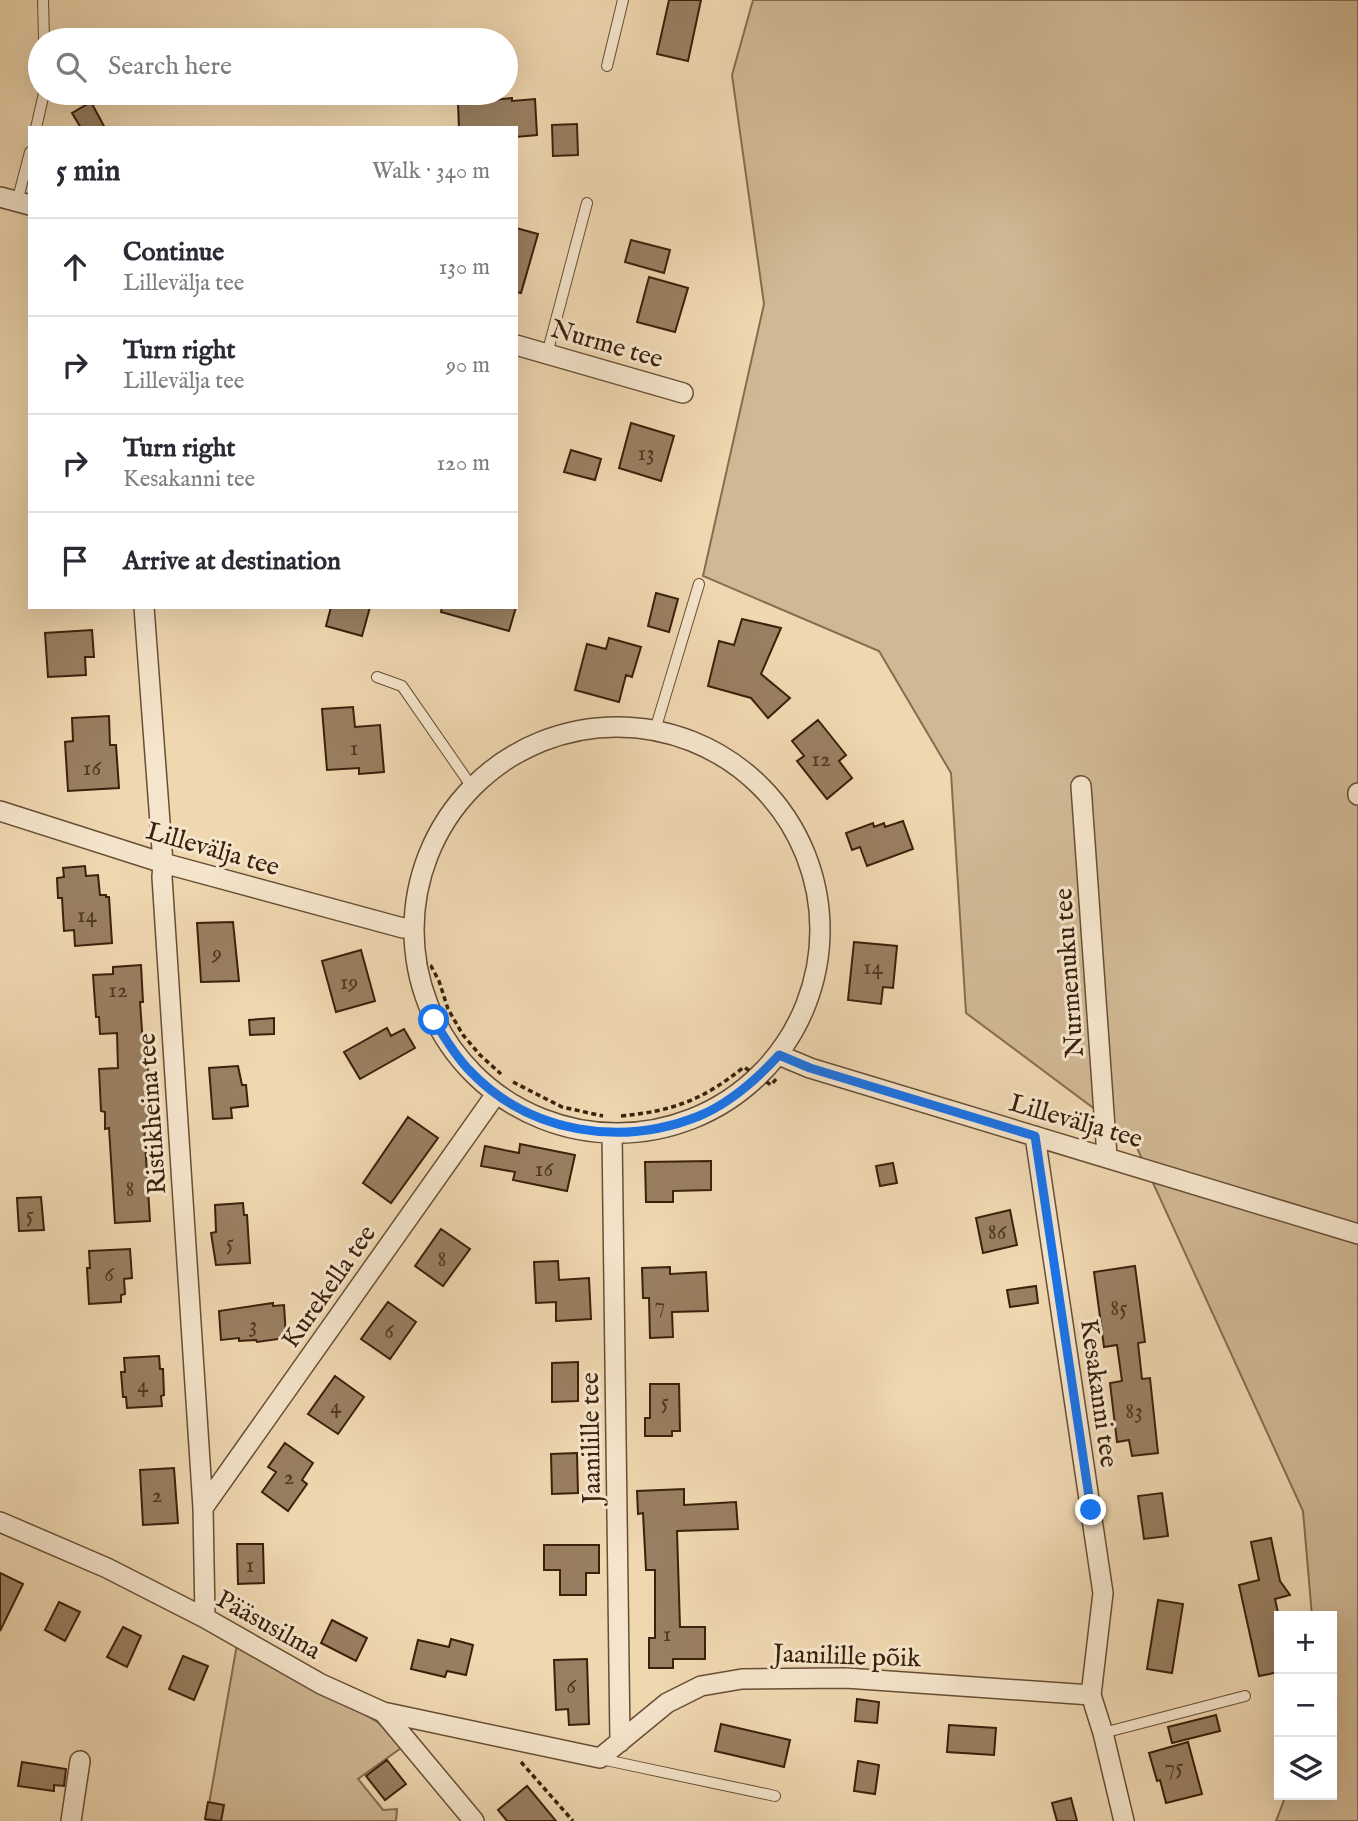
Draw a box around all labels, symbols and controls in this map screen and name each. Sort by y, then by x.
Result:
search box [28,28,518,105]
icon: search [52,48,90,86]
text: Search here [108,50,232,83]
text: 5 min [56,153,121,191]
text: Walk · 340 m [372,157,490,186]
text: Continue [123,236,224,269]
icon: ahead [56,248,94,286]
text: 130 m [439,253,490,282]
text: Lillevälja tee [123,269,244,298]
street label: Nurme tee [547,313,667,376]
text: Turn right [123,334,236,367]
icon: right [56,346,94,384]
text: 90 m [446,351,490,380]
text: Lillevälja tee [123,367,244,396]
text: Turn right [123,432,236,465]
house number: 13 [637,439,655,468]
icon: right [56,444,94,482]
text: 120 m [437,449,490,478]
text: Kesakanni tee [123,465,255,494]
icon: arrive [56,542,94,580]
text: Arrive at destination [123,545,341,578]
house number: 1 [350,734,358,763]
house number: 12 [811,745,831,774]
house number: 16 [83,754,102,783]
street label: Lillevälja tee [142,815,283,884]
street label: Nurmenuku tee [1047,887,1092,1059]
house number: 14 [77,901,98,930]
house number: 9 [211,939,222,968]
house number: 14 [863,953,884,982]
house number: 19 [340,968,358,997]
house number: 12 [108,976,128,1005]
route start [418,1004,449,1035]
street label: Ristikheina tee [130,1032,175,1196]
street label: Lillevälja tee [1005,1087,1146,1156]
house number: 16 [535,1155,554,1184]
house number: 8 [125,1175,135,1204]
house number: 5 [26,1201,34,1230]
house number: 86 [988,1218,1008,1247]
street label: Kurekella tee [275,1219,384,1355]
house number: 5 [226,1229,234,1258]
house number: 8 [437,1245,447,1274]
house number: 6 [104,1260,115,1289]
house number: 7 [655,1291,665,1320]
house number: 85 [1110,1294,1128,1323]
house number: 3 [249,1311,257,1340]
house number: 6 [384,1317,395,1346]
street label: Kesakanni tee [1072,1317,1125,1470]
house number: 4 [137,1371,149,1400]
street label: Jaanilille tee [574,1372,609,1507]
house number: 5 [661,1388,669,1417]
house number: 4 [330,1392,342,1421]
house number: 83 [1125,1397,1143,1426]
house number: 2 [284,1463,294,1492]
house number: 2 [152,1481,162,1510]
route end [1075,1494,1106,1525]
house number: 1 [246,1551,254,1580]
street label: Pääsusilma [210,1583,327,1668]
map controls [1274,1611,1337,1800]
button: + [1274,1611,1337,1674]
house number: 1 [663,1620,671,1649]
street label: Jaanilille põik [769,1637,923,1676]
house number: 6 [566,1672,577,1701]
button: − [1274,1674,1337,1737]
button: layers [1274,1737,1337,1800]
house number: 75 [1164,1753,1184,1782]

